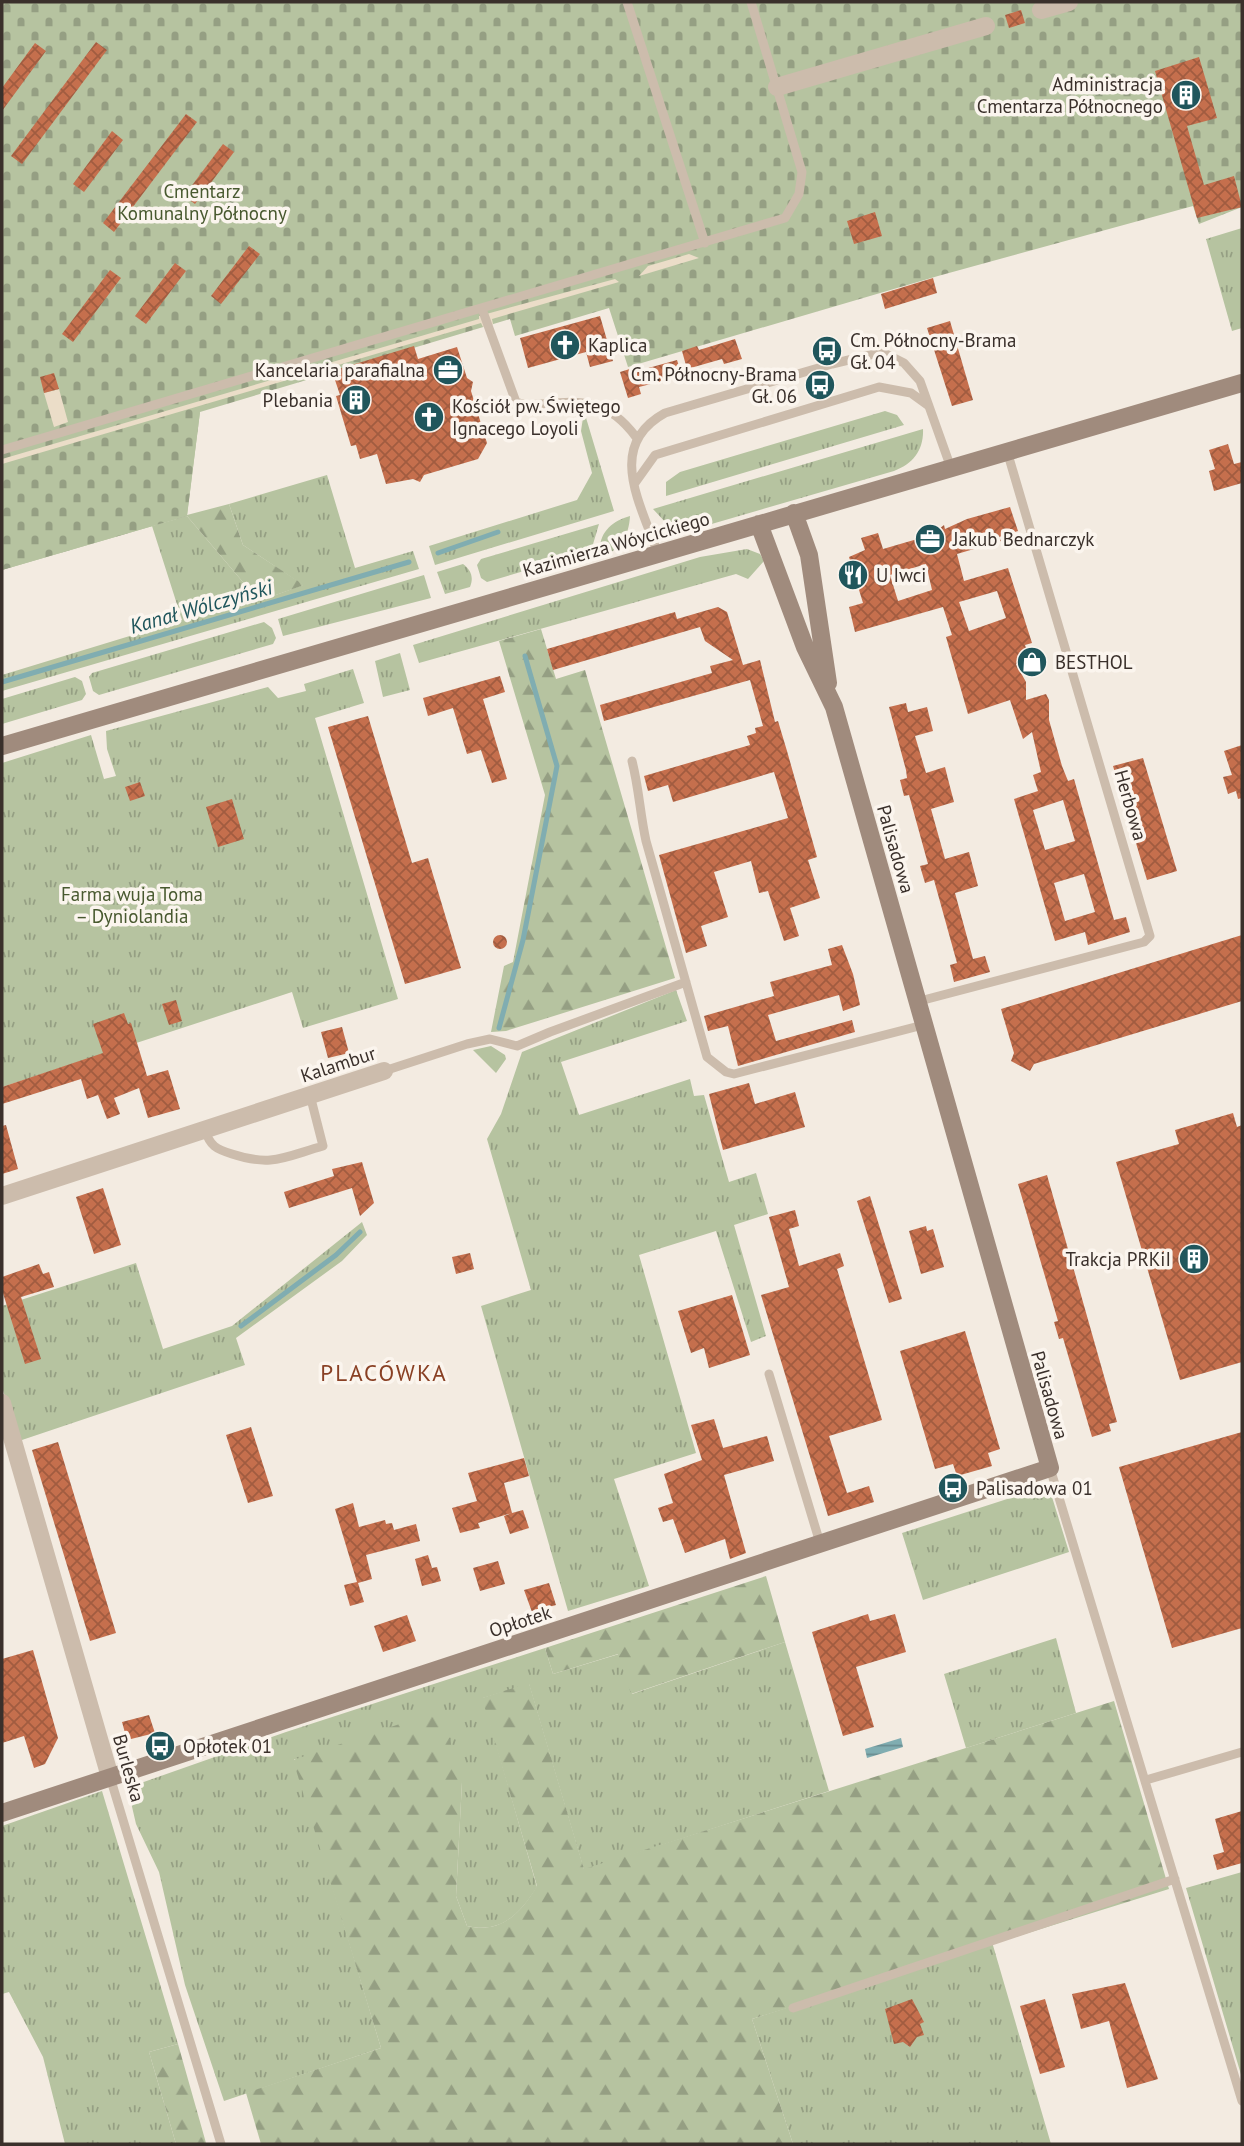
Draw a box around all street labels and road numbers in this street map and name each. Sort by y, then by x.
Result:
street label: Kazimierza Wóycickiego [520,506,712,582]
street label: Herbowa [1109,767,1153,843]
street label: Palisadowa [872,802,920,896]
street label: Kalambur [297,1040,379,1087]
street label: Palisadowa [1026,1348,1074,1442]
street label: Opłotek [486,1600,554,1642]
street label: Burleska [108,1731,150,1805]

